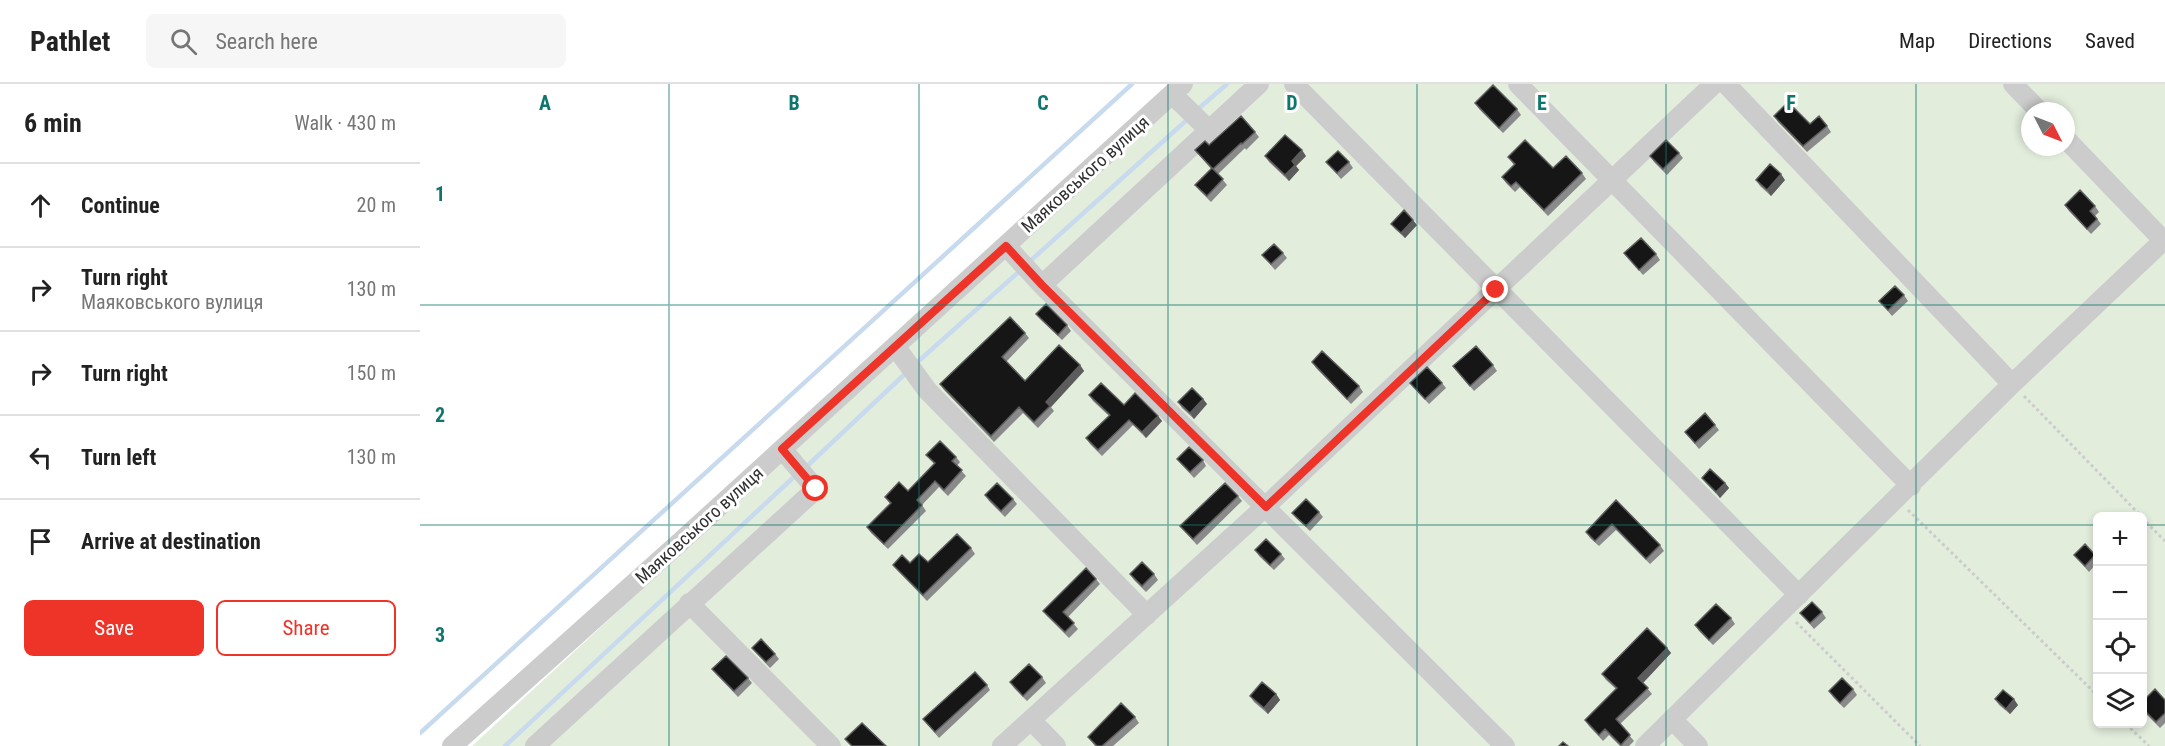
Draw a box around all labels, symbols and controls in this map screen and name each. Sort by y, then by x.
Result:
search box [146,14,566,68]
text: Pathlet [30,25,110,58]
icon: search [167,25,200,58]
text: Search here [215,29,318,54]
text: Map [1899,29,1935,53]
text: Directions [1968,29,2052,53]
text: Saved [2085,29,2135,53]
text: A [539,91,551,115]
text: B [788,91,800,115]
text: C [1037,91,1049,115]
text: D [1286,91,1298,115]
text: E [1537,91,1547,115]
text: F [1786,91,1796,115]
north arrow [2021,102,2075,156]
text: 6 min [24,108,82,138]
text: Walk · 430 m [295,111,396,135]
street label: Маяковського вулиця [1017,111,1153,237]
text: 1 [435,182,445,206]
icon: ahead [24,189,57,222]
text: Continue [81,193,160,218]
text: 20 m [357,193,396,217]
text: Turn right [81,265,168,290]
icon: right [24,273,57,306]
route end [1482,276,1508,302]
text: 130 m [347,277,396,301]
text: Маяковського вулиця [81,290,264,314]
icon: right [24,357,57,390]
text: Turn right [81,361,168,386]
text: 150 m [347,361,396,385]
text: 2 [435,403,445,427]
icon: left [24,441,57,474]
text: Turn left [81,445,156,470]
text: 130 m [347,445,396,469]
street label: Маяковського вулиця [631,462,767,588]
route start [802,475,828,501]
map controls [2093,512,2147,728]
button: + [2093,512,2147,566]
icon: arrive [24,525,57,558]
text: Arrive at destination [81,529,261,554]
button: − [2093,566,2147,620]
button: Save [24,600,204,656]
button: Share [216,600,396,656]
button: locate [2093,620,2147,674]
text: 3 [435,623,445,647]
button: layers [2093,674,2147,728]

